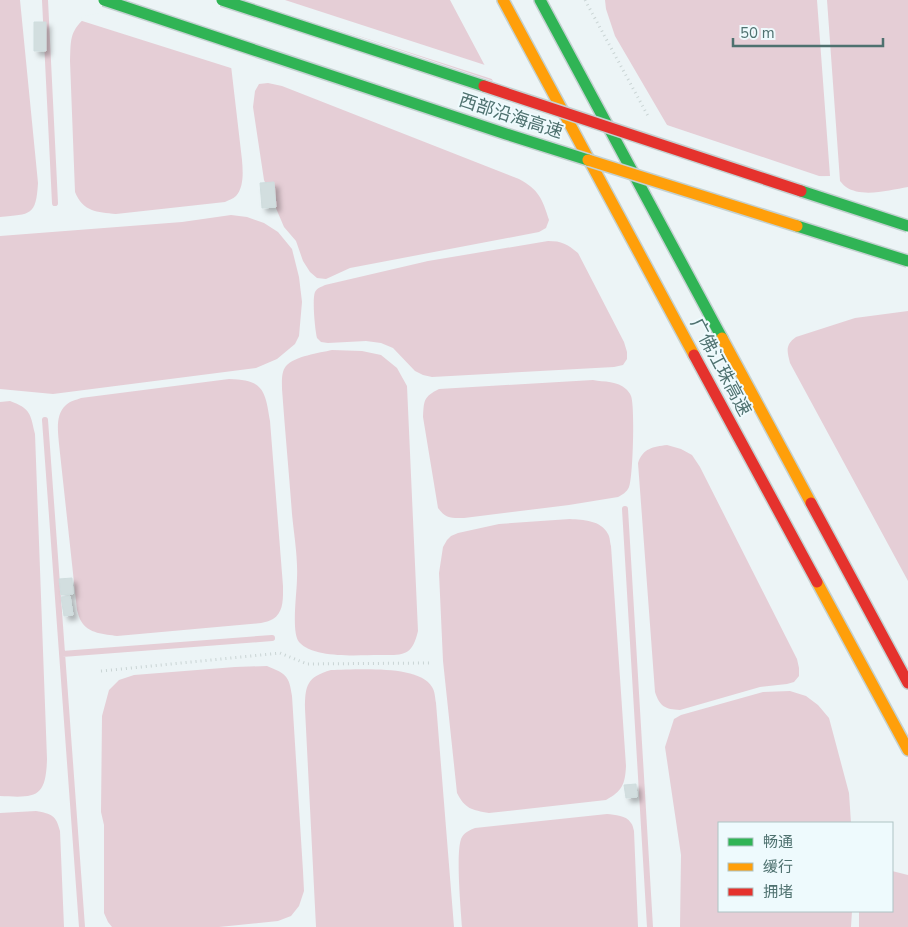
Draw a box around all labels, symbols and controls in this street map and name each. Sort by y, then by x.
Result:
scale bar [733,15,883,47]
text: 50 m [740,23,775,43]
street label: 西部沿海高速 [456,88,566,144]
street label: 广佛江珠高速 [685,314,757,420]
legend [718,822,893,912]
text: 畅通 [763,832,793,852]
text: 缓行 [763,857,793,877]
text: 拥堵 [763,882,793,902]

